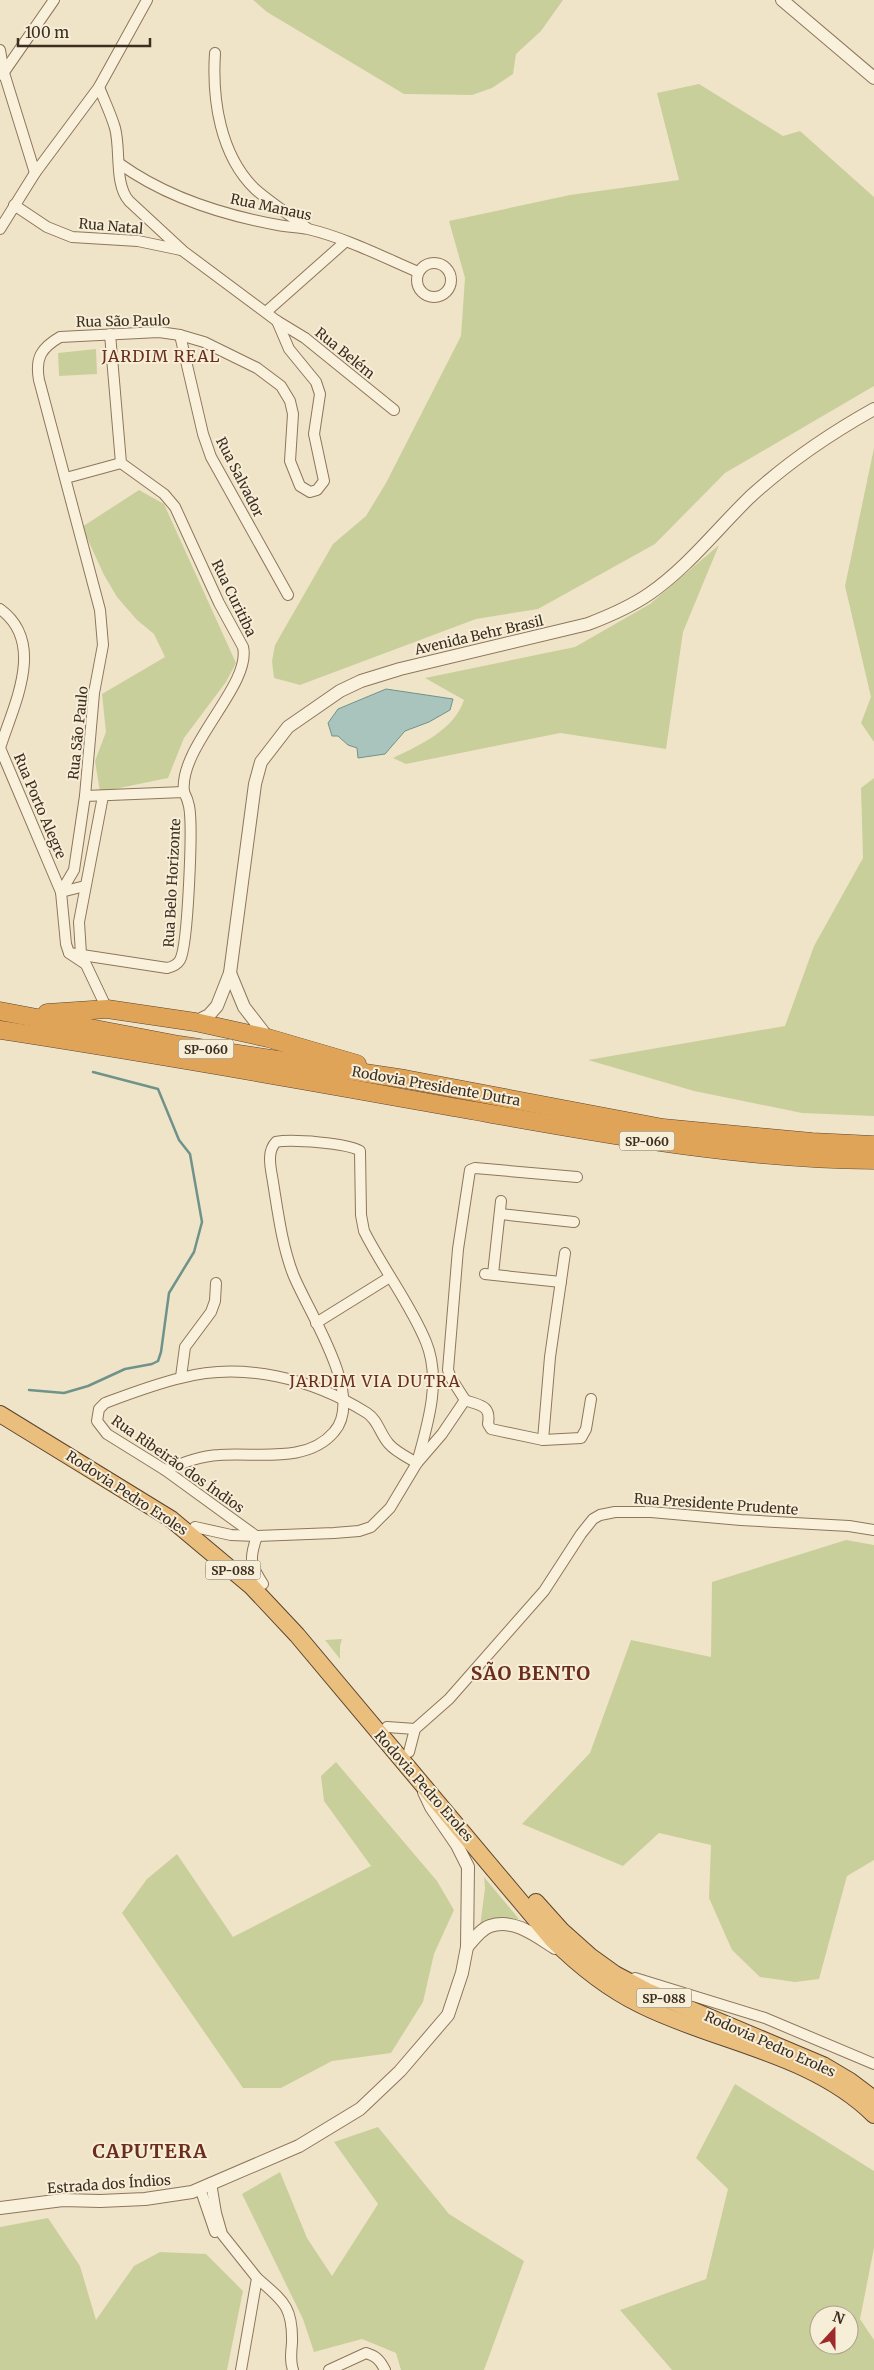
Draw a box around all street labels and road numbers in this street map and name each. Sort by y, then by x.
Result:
street label: Rua Manaus [229,190,313,224]
street label: Rua Natal [78,214,145,238]
street label: Rua São Paulo [76,311,170,331]
street label: Rua Belém [311,323,379,383]
street label: Rua Salvador [212,434,268,520]
street label: Rua Curitiba [208,557,261,640]
street label: Avenida Behr Brasil [412,611,546,659]
street label: Rua São Paulo [64,685,92,781]
street label: Rua Porto Alegre [10,751,70,861]
street label: Rua Belo Horizonte [160,818,184,948]
road number: SP-060 [178,1040,234,1058]
street label: Rodovia Presidente Dutra [350,1062,522,1110]
road number: SP-060 [620,1132,674,1150]
street label: Rua Ribeirão dos Índios [108,1411,248,1517]
street label: Rodovia Pedro Eroles [63,1447,191,1539]
street label: Rua Presidente Prudente [633,1489,799,1519]
road number: SP-088 [206,1560,260,1580]
street label: Rodovia Pedro Eroles [371,1727,477,1845]
road number: SP-088 [636,1989,692,2008]
street label: Rodovia Pedro Eroles [702,2007,839,2081]
street label: Estrada dos Índios [47,2171,171,2197]

